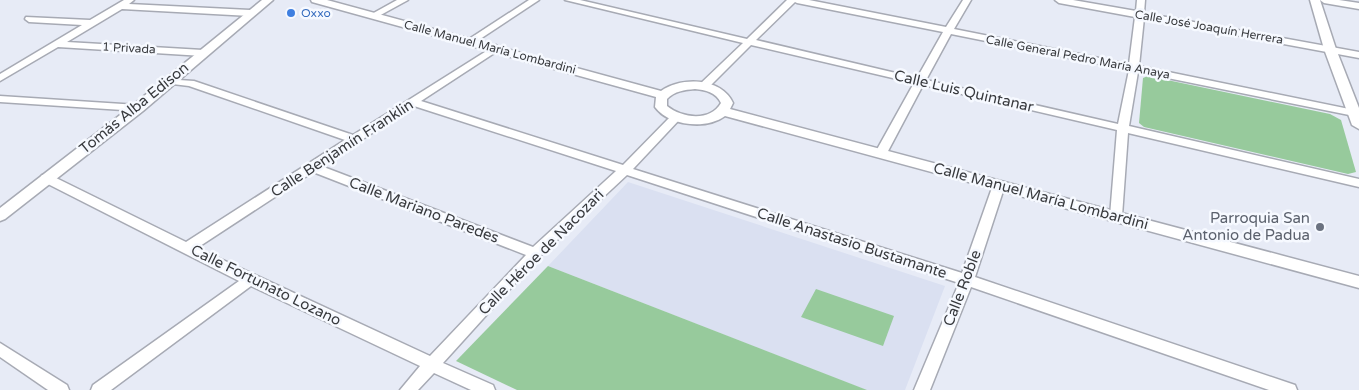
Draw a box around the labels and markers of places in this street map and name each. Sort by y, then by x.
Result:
place label: Oxxo [301,6,331,20]
marker: Oxxo [285,7,297,19]
place label: Parroquia San Antonio de Padua [1182,209,1310,244]
marker: Parroquia San Antonio de Padua [1314,221,1326,233]

